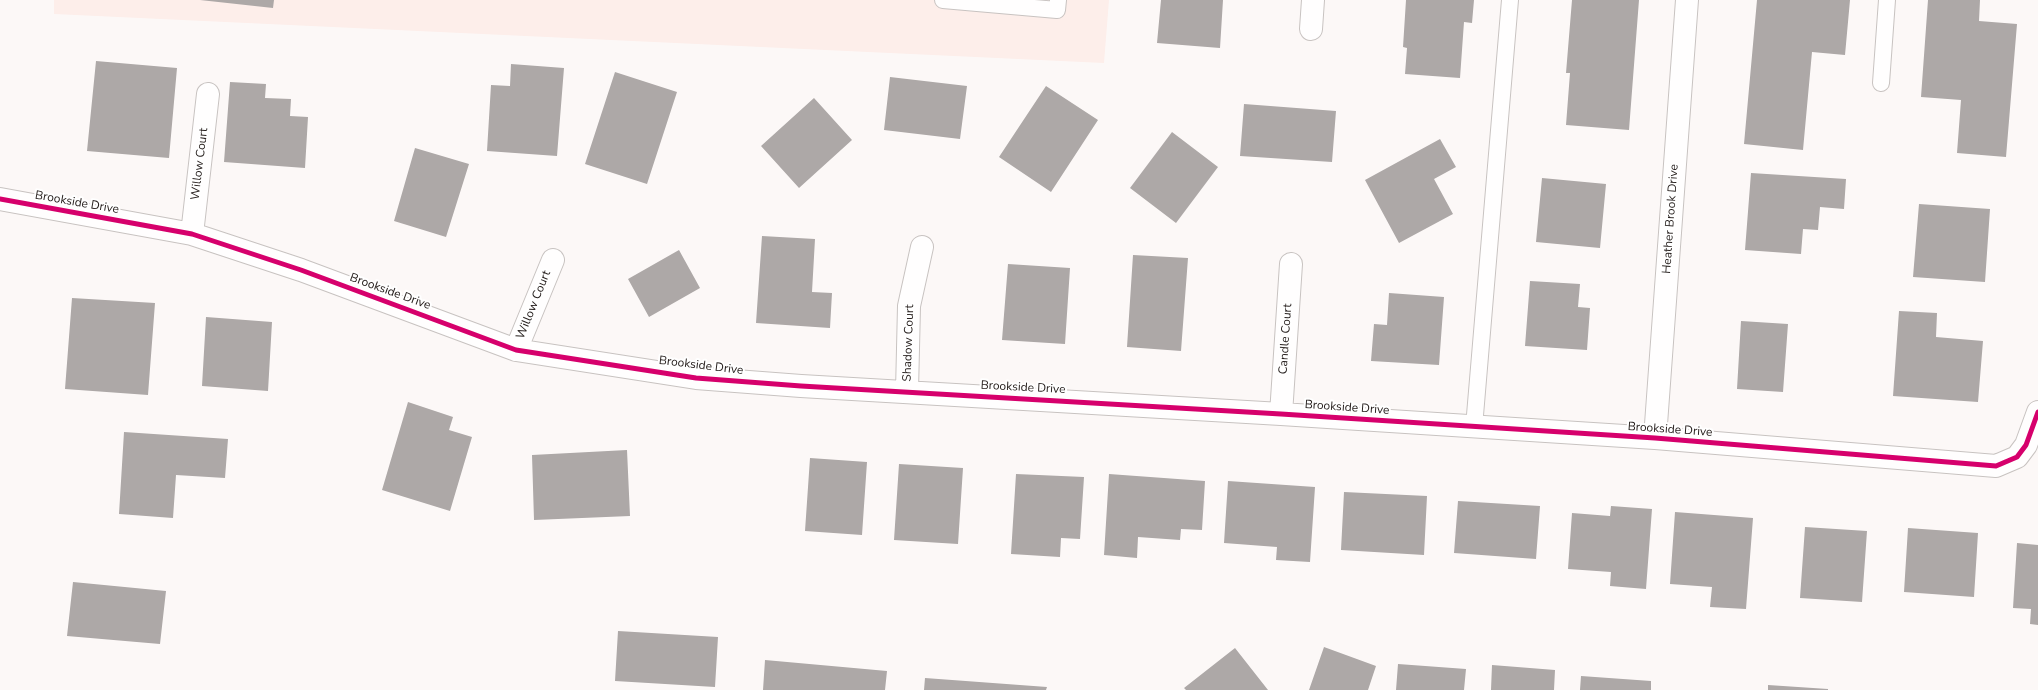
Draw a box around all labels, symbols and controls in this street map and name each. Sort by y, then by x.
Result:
street label: Willow Court [188,127,212,201]
street label: Heather Brook Drive [1660,164,1682,274]
street label: Brookside Drive [34,189,120,217]
street label: Willow Court [514,269,554,341]
street label: Brookside Drive [348,271,432,313]
street label: Candle Court [1276,303,1296,375]
street label: Shadow Court [900,304,918,382]
street label: Brookside Drive [658,354,744,378]
street label: Brookside Drive [980,379,1066,397]
street label: Brookside Drive [1304,398,1390,418]
street label: Brookside Drive [1627,420,1713,440]

